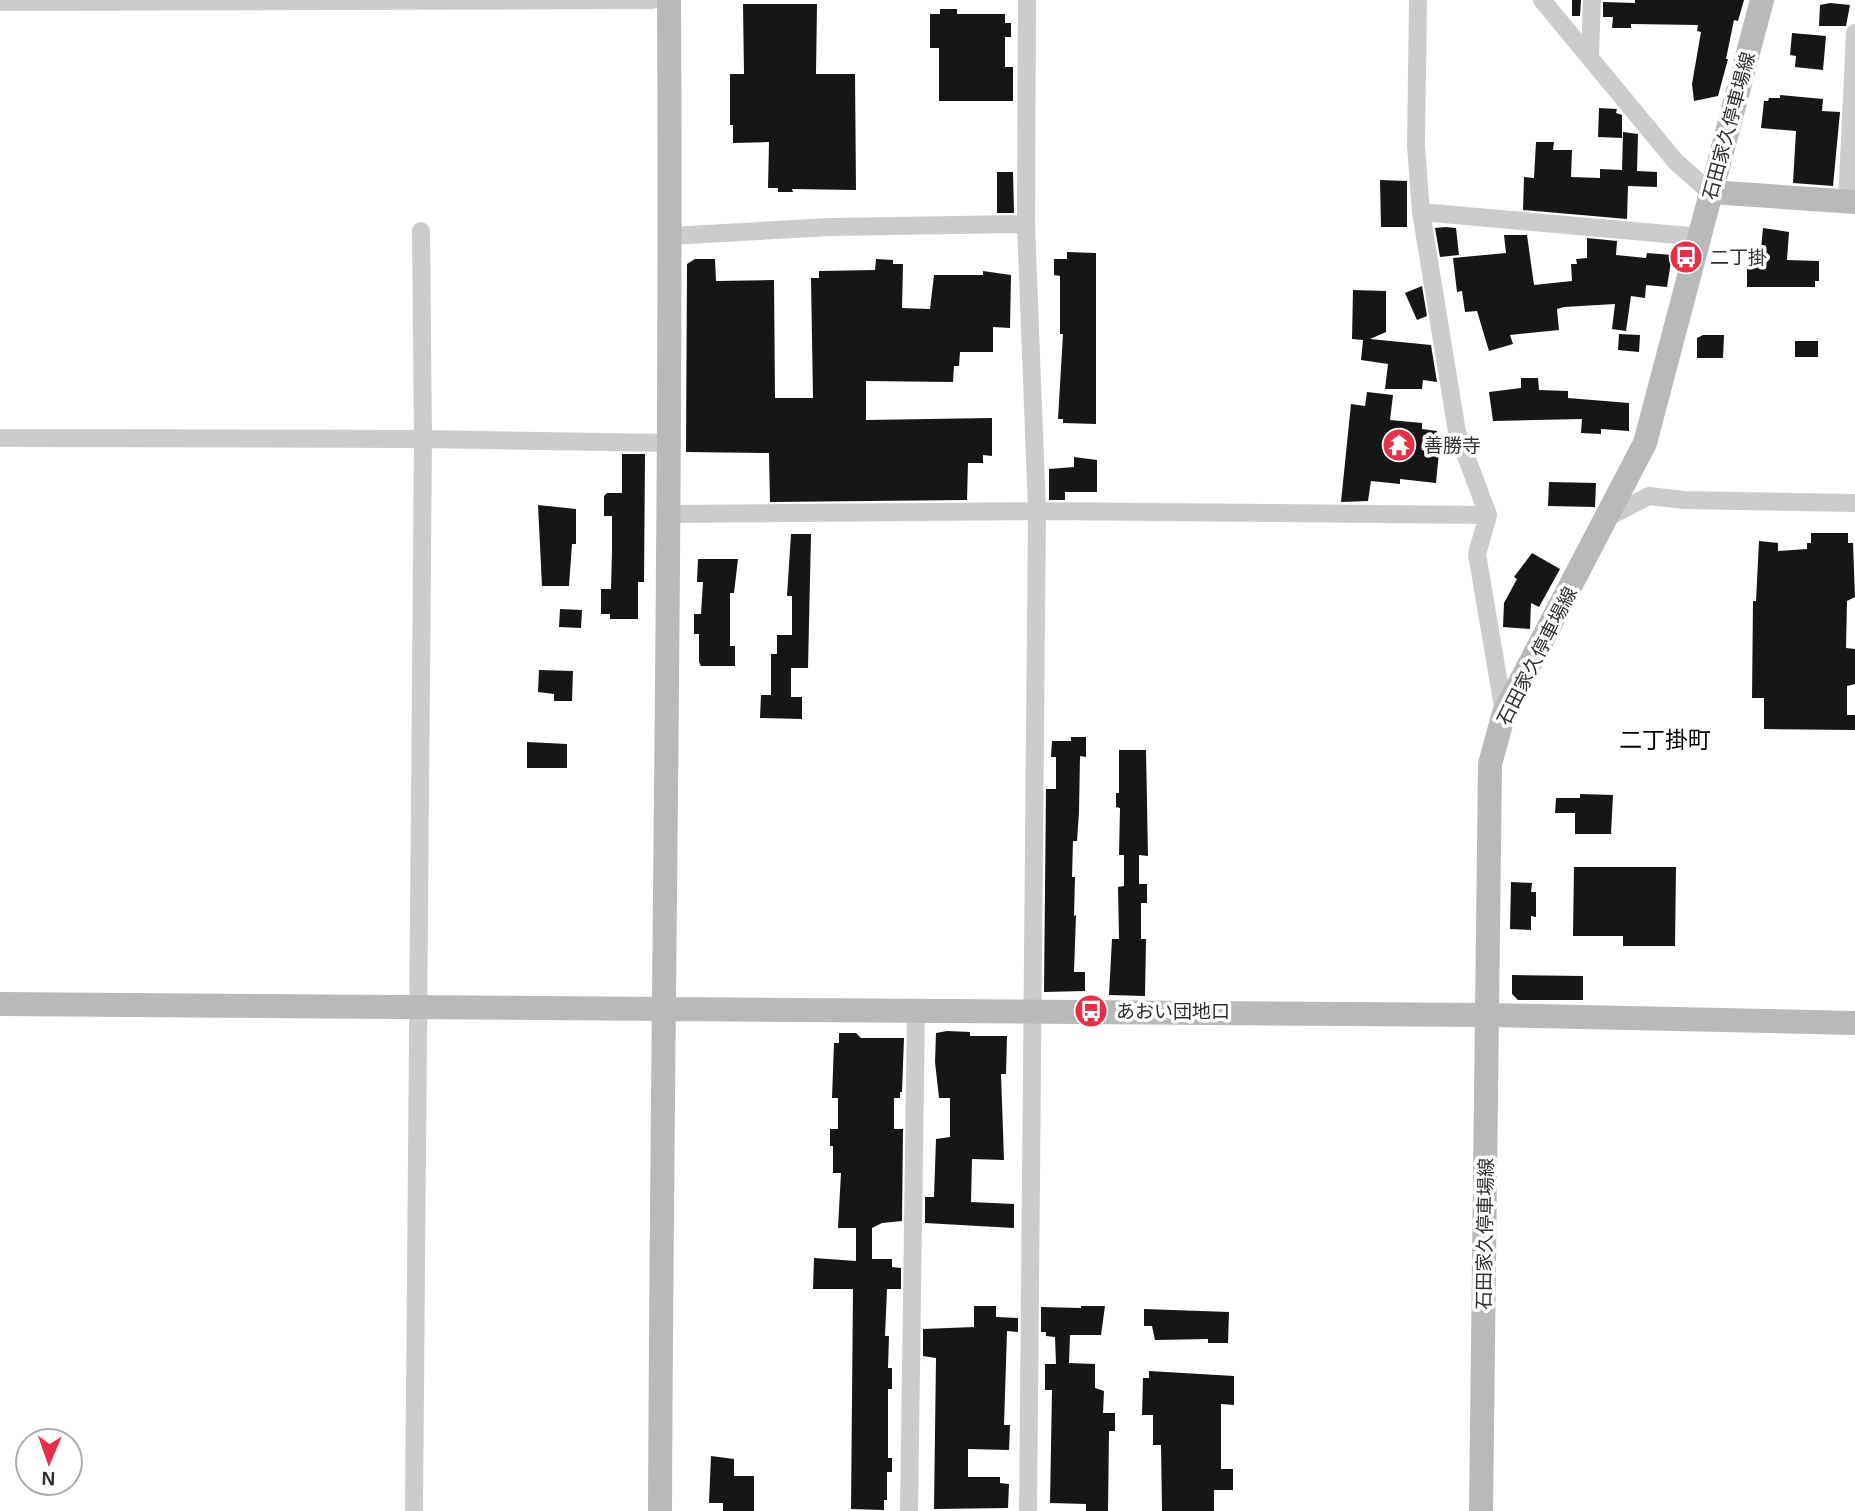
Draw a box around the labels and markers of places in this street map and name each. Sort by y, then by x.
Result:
bus stop icon: 二丁掛 [1667,238,1705,276]
place label: 二丁掛 [1710,247,1767,268]
temple icon: 善勝寺 [1380,426,1418,464]
place label: 善勝寺 [1424,435,1481,456]
bus stop icon: あおい団地口 [1072,992,1110,1030]
place label: あおい団地口 [1116,1001,1230,1022]

